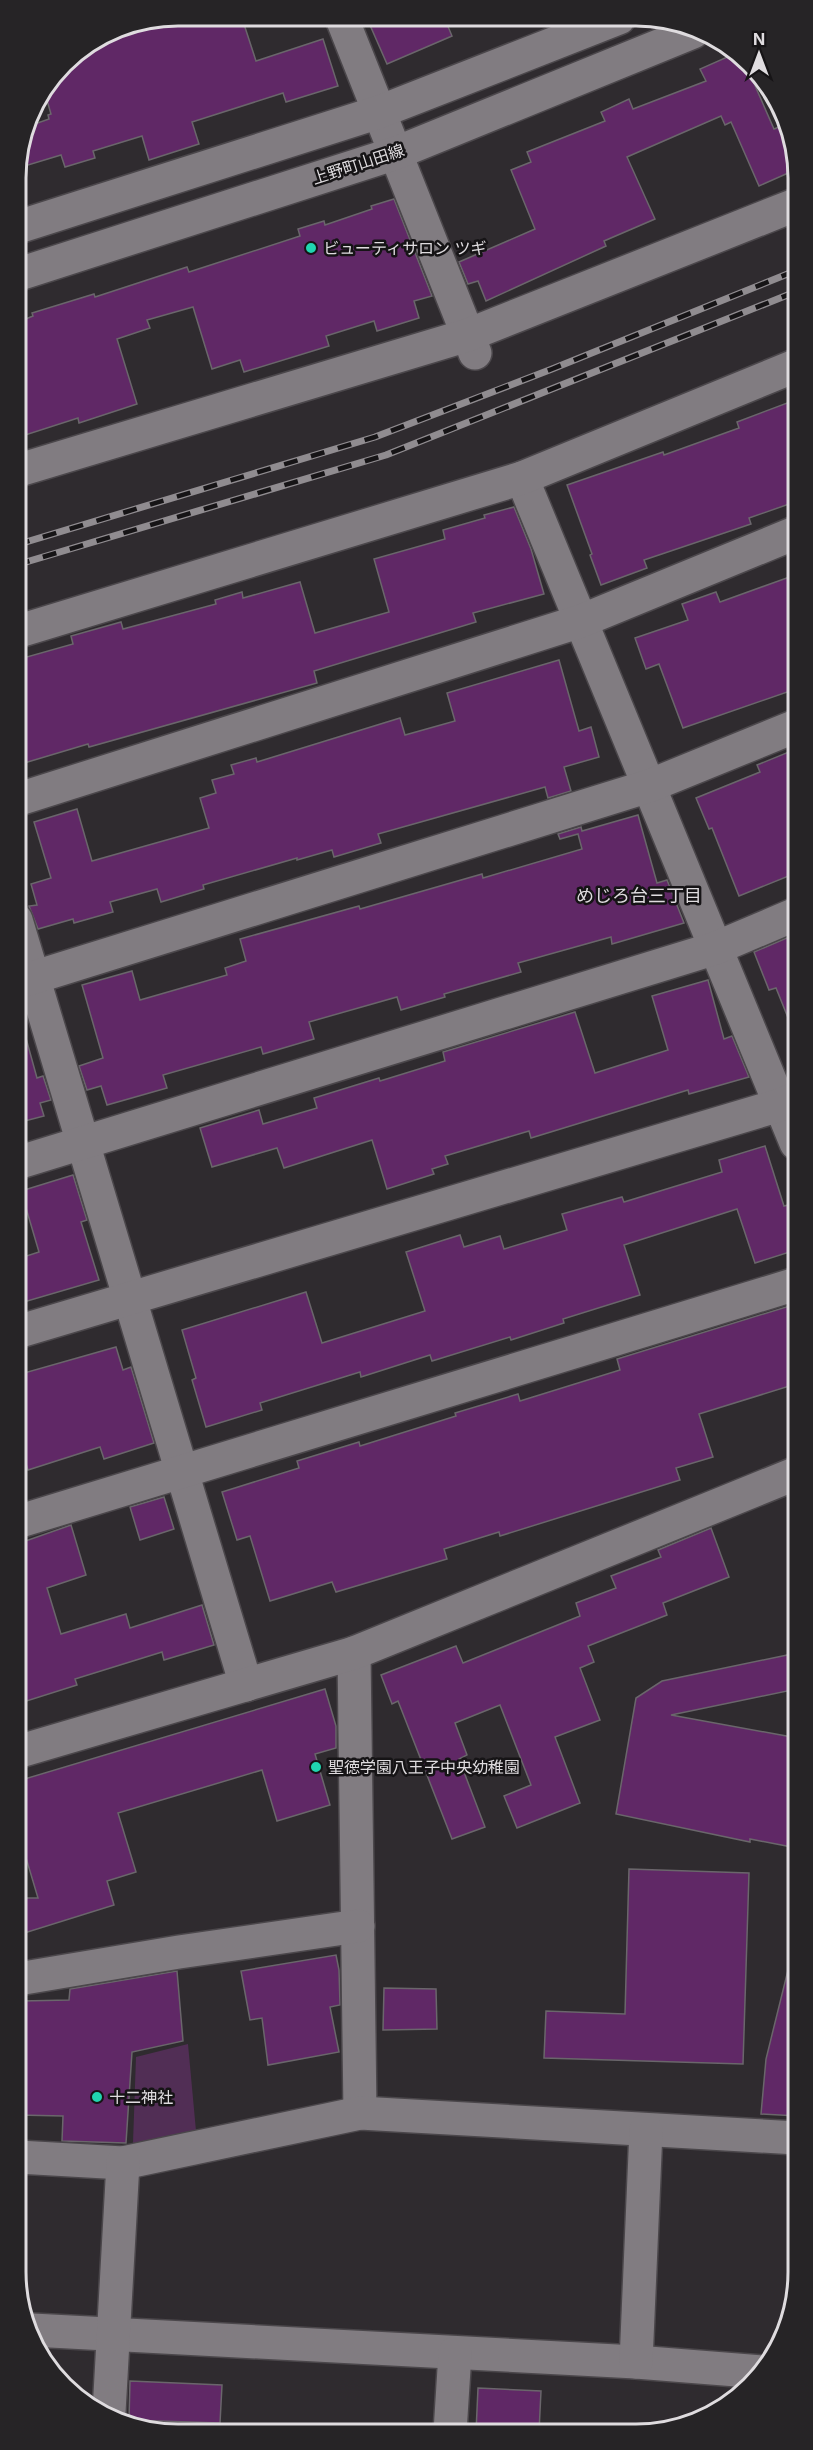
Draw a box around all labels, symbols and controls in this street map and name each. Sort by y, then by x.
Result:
north arrow [729,24,789,84]
text: N [753,29,765,49]
street label: 上野町山田線 [309,140,407,188]
place label: ビューティサロン ツギ [323,238,487,258]
marker: ビューティサロン ツギ [304,241,318,255]
district label: めじろ台三丁目 [576,885,702,906]
place label: 聖徳学園八王子中央幼稚園 [328,1757,520,1777]
marker: 聖徳学園八王子中央幼稚園 [309,1760,323,1774]
place label: 十二神社 [109,2087,173,2107]
marker: 十二神社 [90,2090,104,2104]

